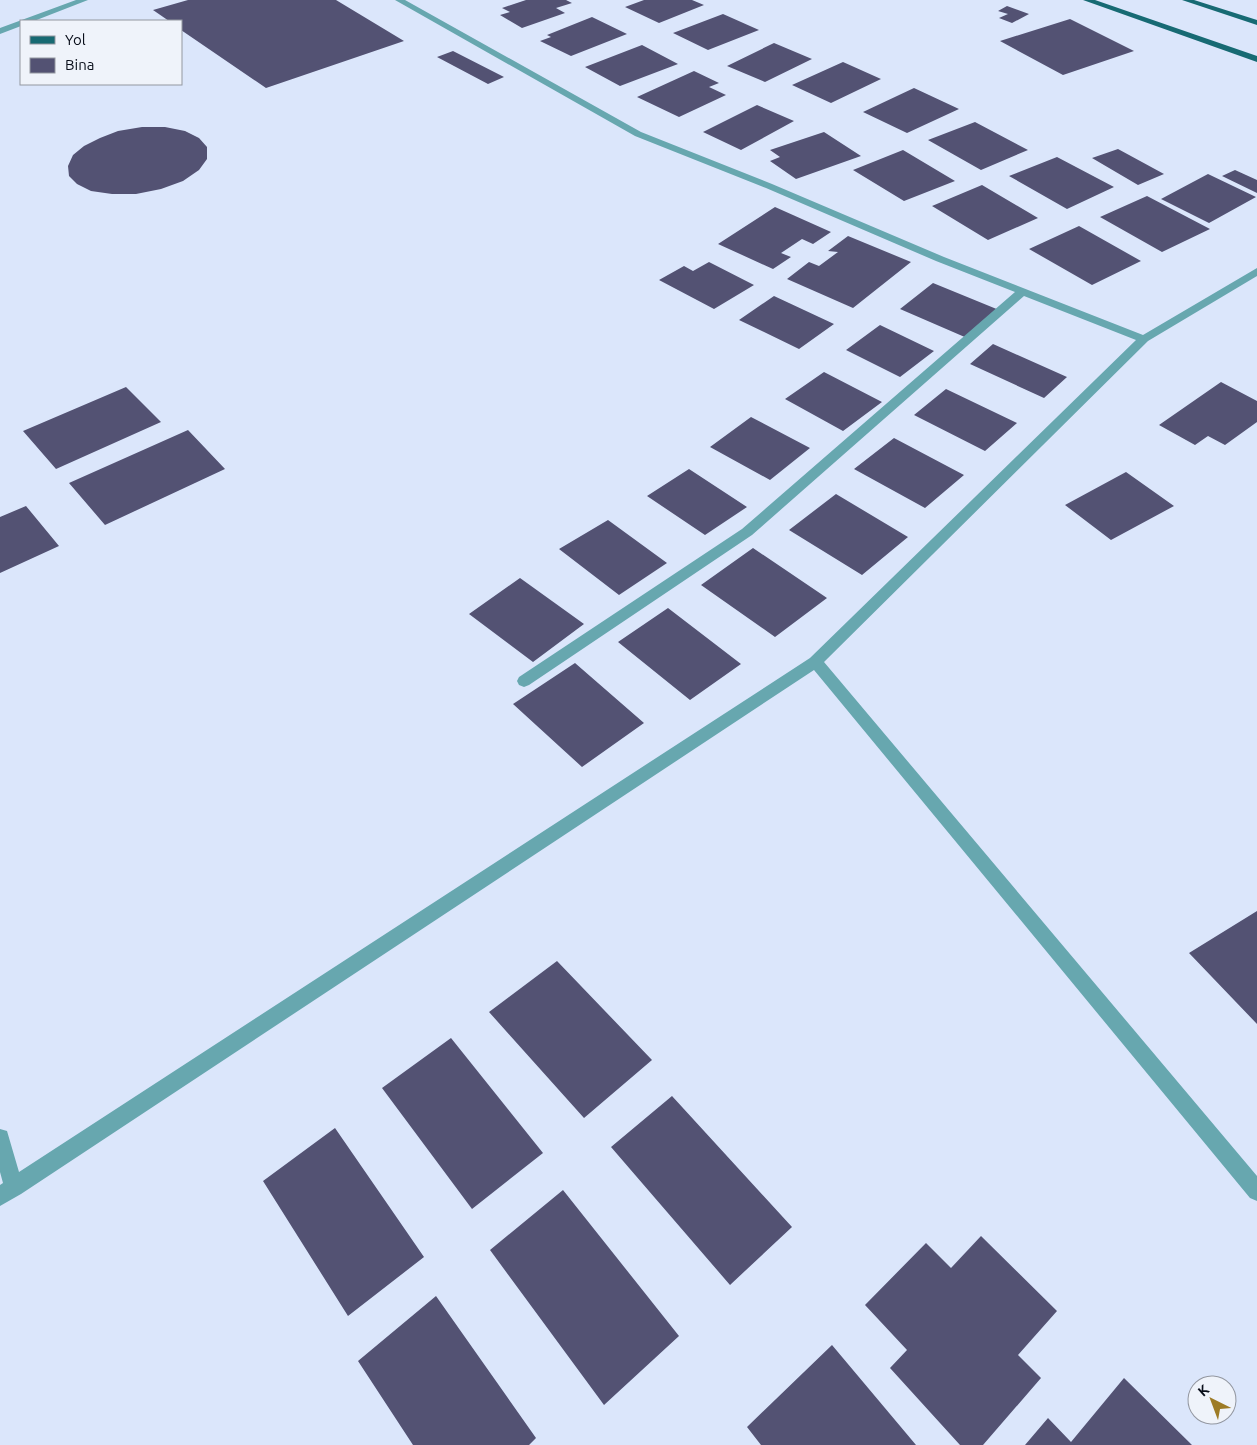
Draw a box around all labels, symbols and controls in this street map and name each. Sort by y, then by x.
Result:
legend [20,20,182,85]
text: Yol [65,31,86,48]
text: Bina [65,56,94,73]
north arrow [1187,1375,1237,1425]
text: K [1194,1381,1213,1399]

